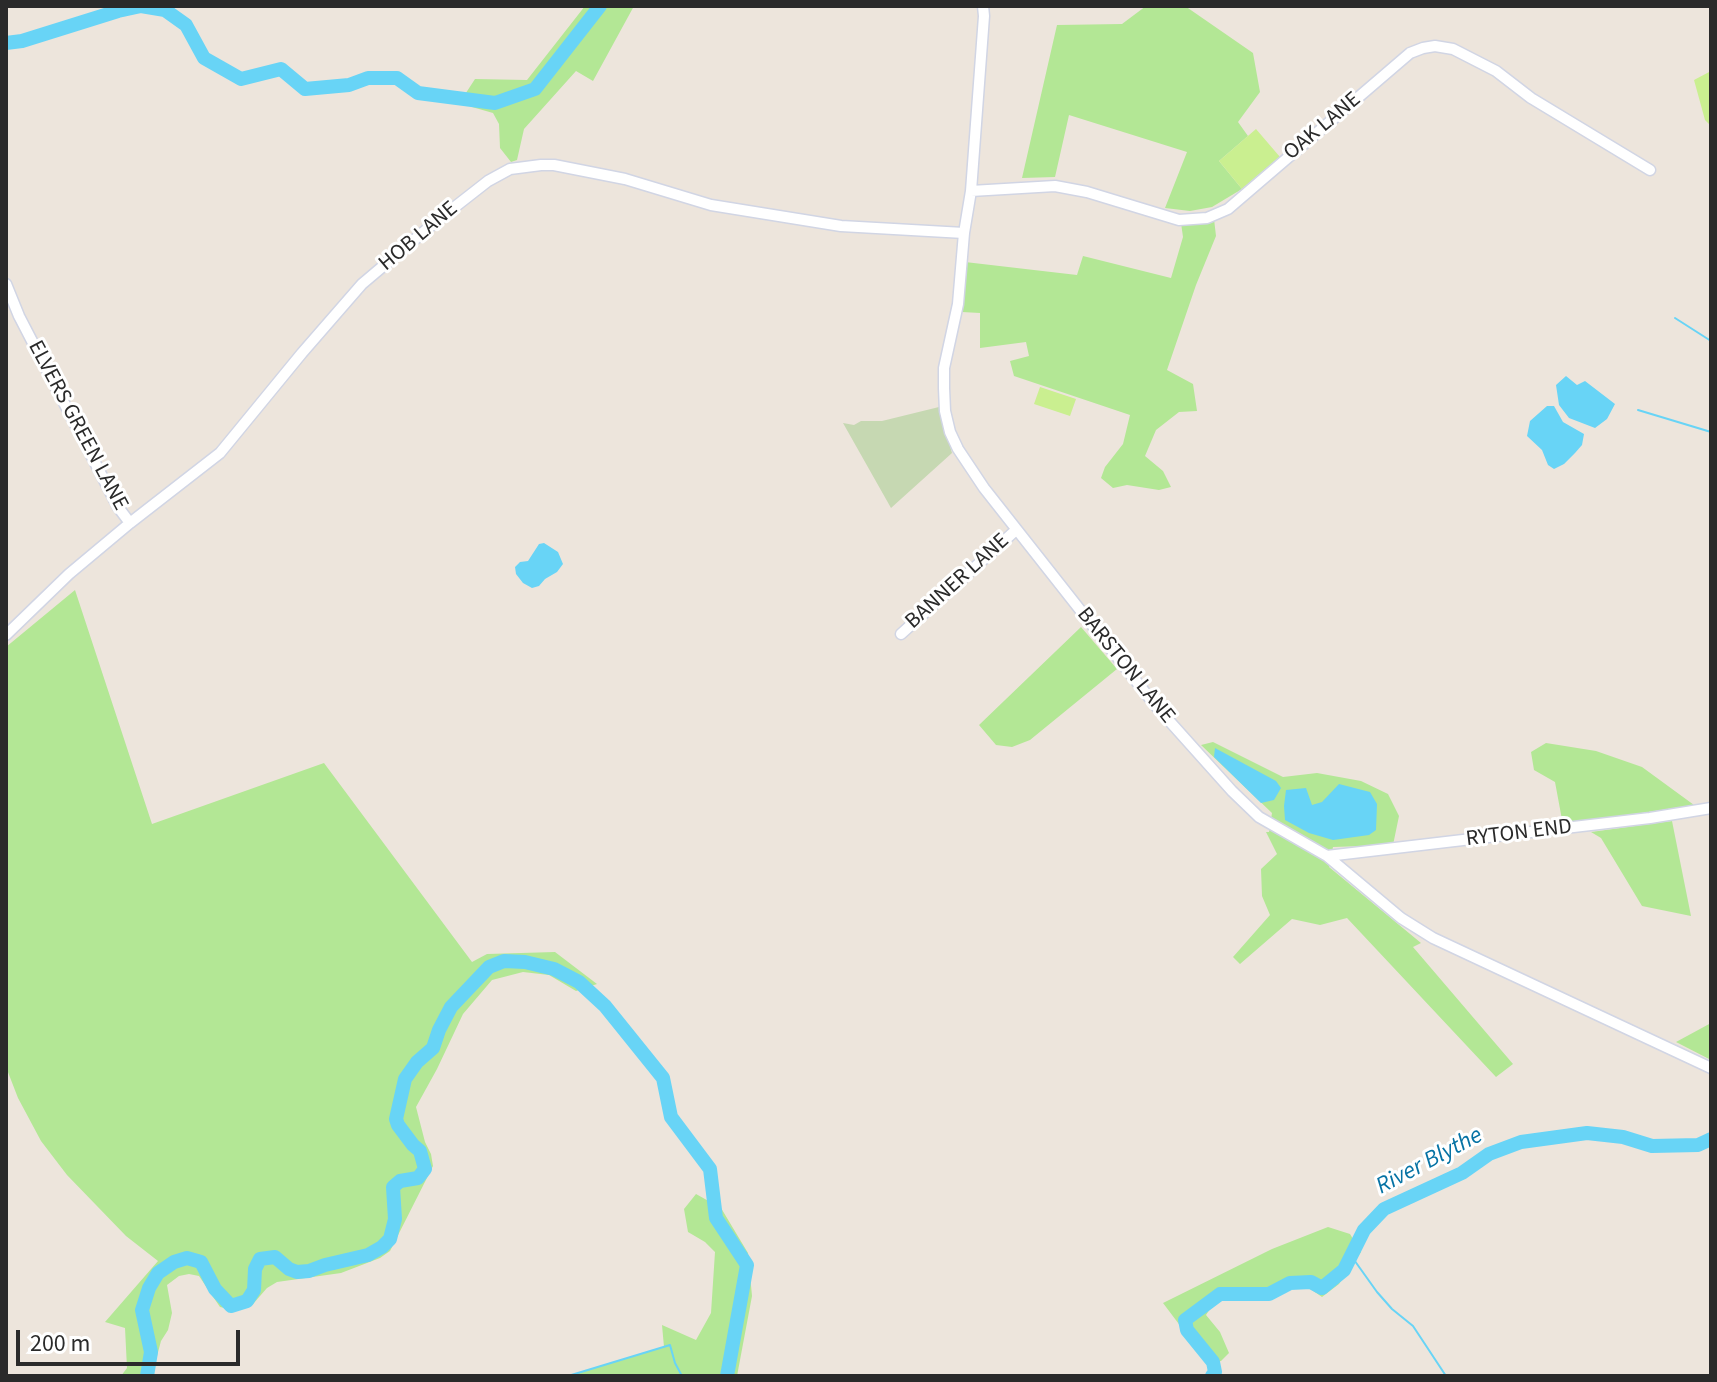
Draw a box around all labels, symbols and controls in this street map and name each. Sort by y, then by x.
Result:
street label: OAK LANE [1279,87,1367,167]
street label: HOB LANE [374,196,464,278]
street label: ELVERS GREEN LANE [21,337,133,515]
street label: BANNER LANE [901,529,1015,635]
street label: BARSTON LANE [1070,603,1180,729]
street label: RYTON END [1465,814,1573,854]
water label: River Blythe [1372,1122,1488,1202]
scale bar [20,1314,244,1364]
text: 200 m [30,1326,90,1361]

